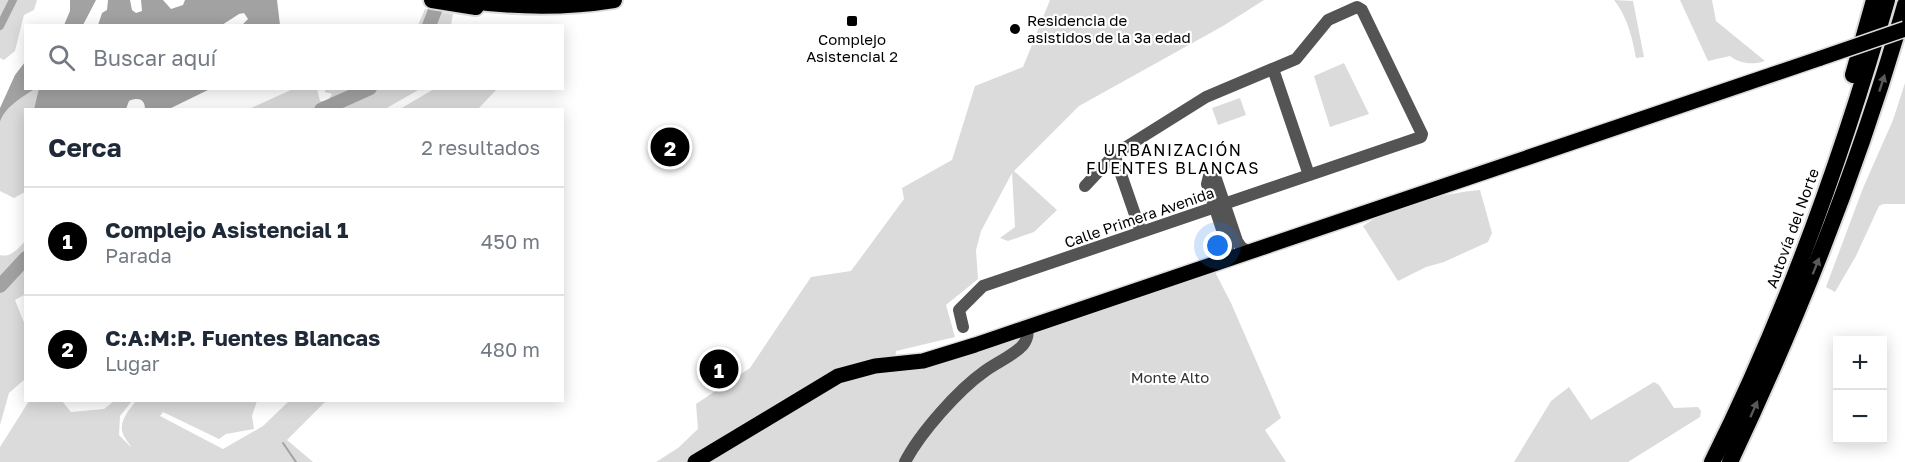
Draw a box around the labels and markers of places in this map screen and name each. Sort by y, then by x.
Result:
place label: Residencia de asistidos de la 3ª edad [1027,11,1191,46]
marker: Complejo Asistencial 2 [845,14,859,28]
marker: Residencia de asistidos de la 3ª edad [1008,22,1022,36]
place label: Complejo Asistencial 2 [806,30,898,65]
pin: 2 [650,124,690,170]
pin: 1 [700,346,738,392]

